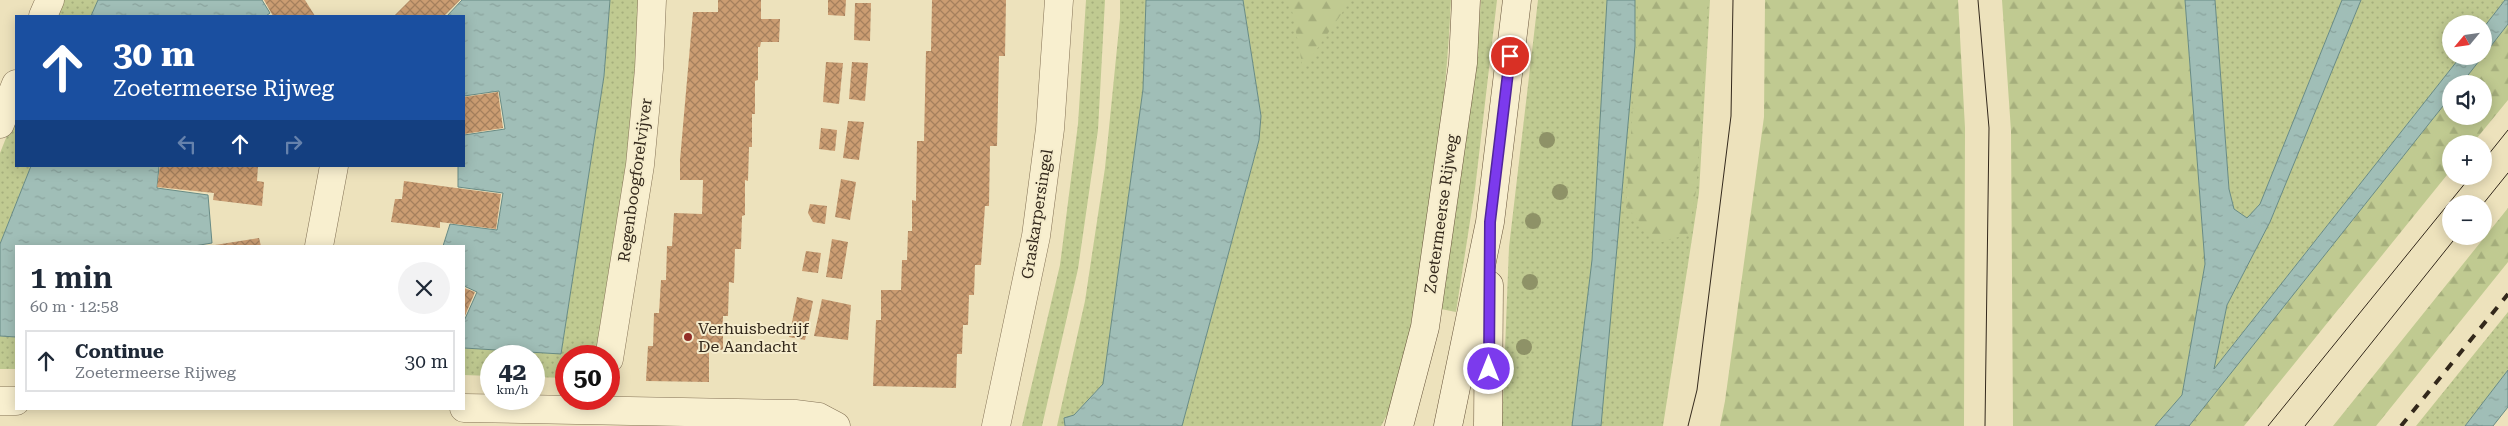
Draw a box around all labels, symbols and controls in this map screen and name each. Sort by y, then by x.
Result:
north arrow [2442,15,2492,65]
map controls [2442,15,2492,245]
text: 30 m [113,34,195,75]
icon: ahead [30,35,95,100]
pin [1489,35,1531,77]
icon: arrive [1496,42,1524,70]
button: sound [2442,75,2492,125]
text: Zoetermeerse Rijweg [113,76,334,101]
street label: Regenboogforelvijver [614,96,656,263]
icon: left [173,130,201,158]
icon: ahead [226,130,254,158]
icon: right [279,130,307,158]
street label: Zoetermeerse Rijweg [1420,132,1462,295]
button: + [2442,135,2492,185]
street label: Graskarpersingel [1017,148,1057,280]
button: − [2442,195,2492,245]
text: 1 min [30,260,113,295]
button: close [398,262,450,314]
text: 60 m · 12:58 [30,297,119,316]
place label: Verhuisbedrijf De Aandacht [698,319,809,356]
marker: Verhuisbedrijf De Aandacht [682,331,694,343]
text: Continue [75,340,164,363]
position arrow [1462,342,1514,394]
speed limit sign: 50 [555,345,620,410]
icon: ahead [32,347,60,375]
text: 30 m [405,350,448,373]
text: 42 [498,357,527,386]
text: Zoetermeerse Rijweg [75,363,236,382]
text: km/h [496,383,529,397]

